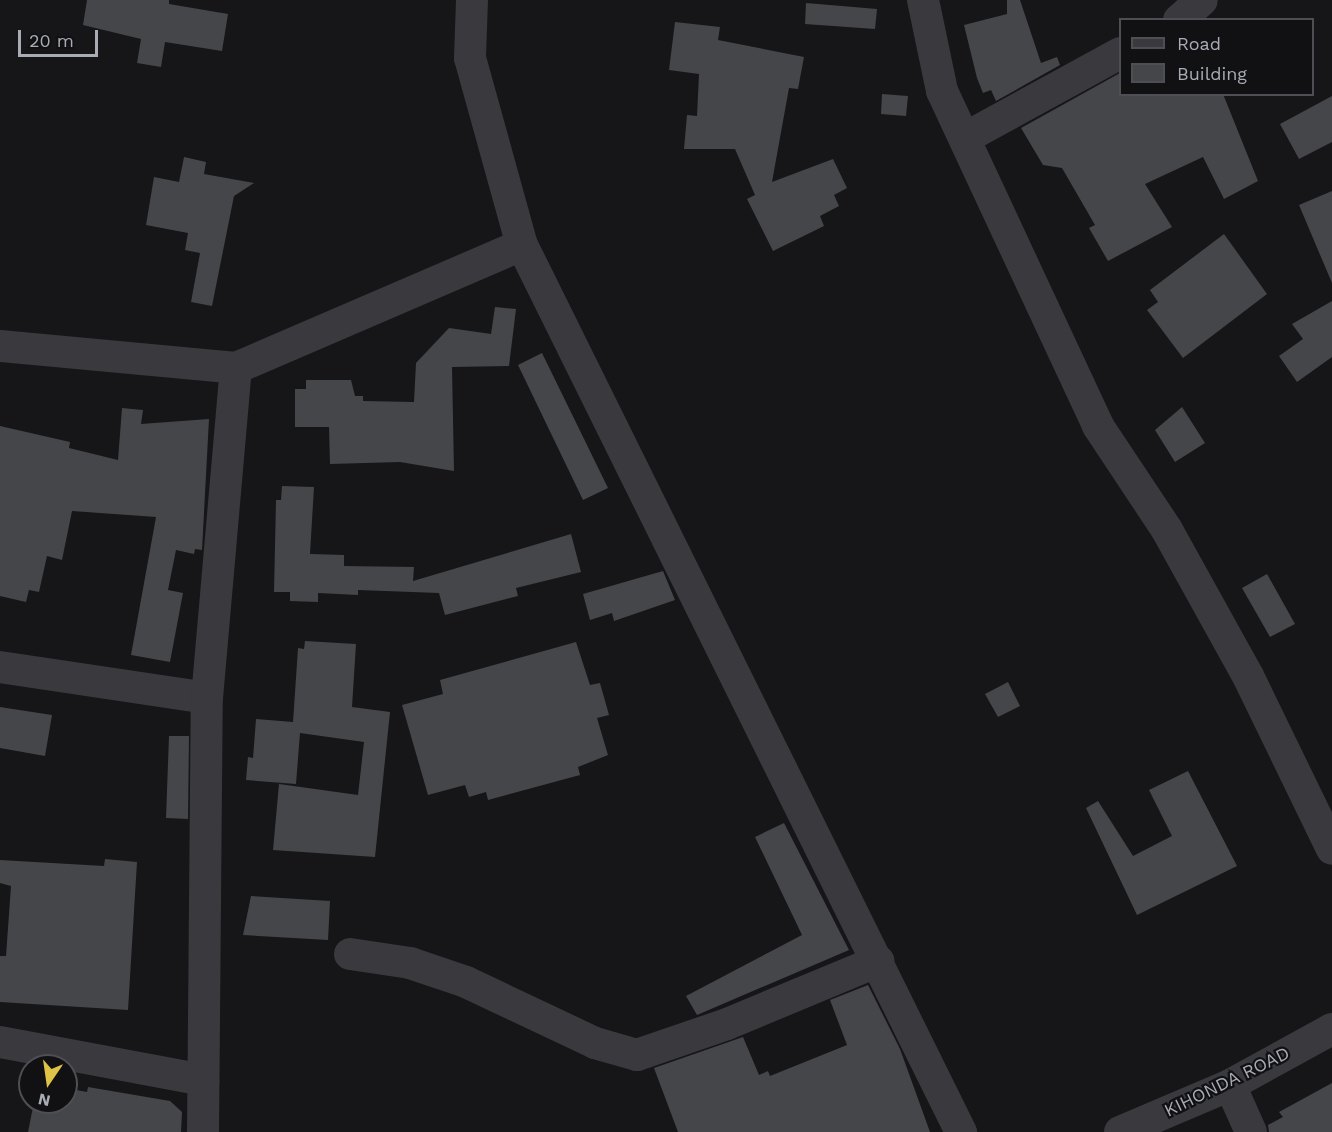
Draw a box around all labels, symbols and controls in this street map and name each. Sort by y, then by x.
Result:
scale bar [21,18,100,56]
legend [1119,18,1314,96]
text: 20 m [29,30,74,51]
text: Road [1177,33,1221,54]
text: Building [1177,63,1247,84]
street label: KIHONDA ROAD [1161,1042,1293,1122]
north arrow [18,1054,78,1114]
text: N [36,1089,52,1111]

